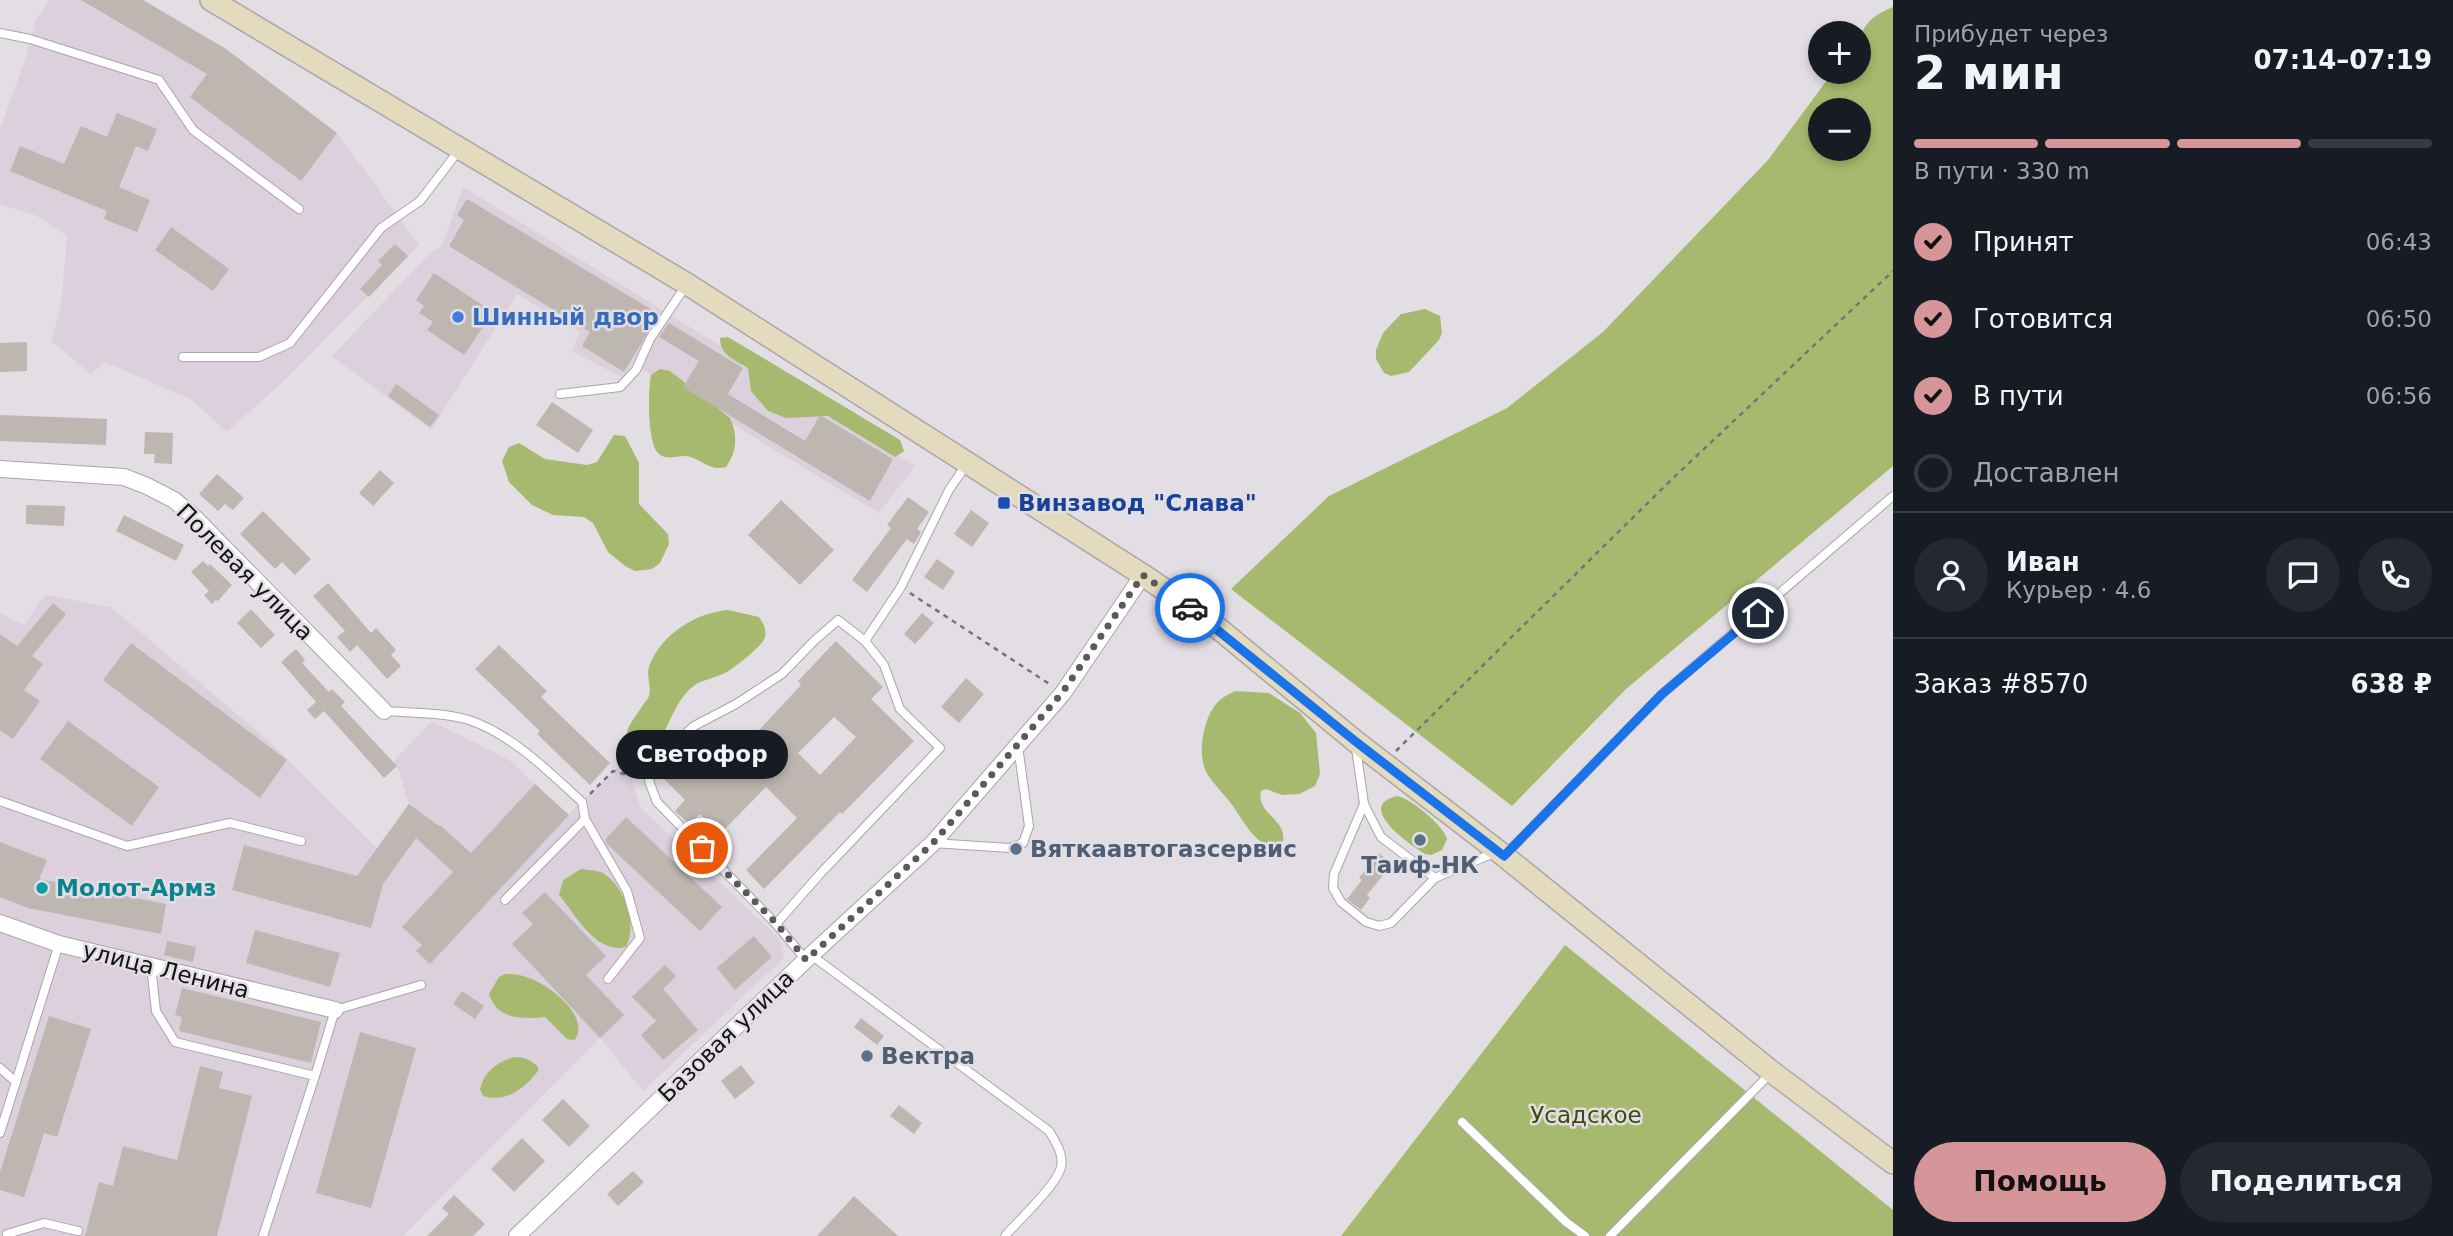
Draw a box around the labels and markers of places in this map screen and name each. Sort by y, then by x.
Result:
place label: Шинный двор [472,304,659,330]
marker: Шинный двор [450,309,466,325]
place label: Винзавод "Слава" [1018,490,1257,516]
marker: Винзавод "Слава" [996,495,1012,511]
pin [1728,583,1788,643]
callout: Светофор [616,729,788,778]
pin [672,818,732,878]
marker: Таиф-НК [1412,832,1428,848]
place label: Вяткаавтогазсервис [1030,836,1297,862]
marker: Вяткаавтогазсервис [1008,841,1024,857]
place label: Таиф-НК [1361,852,1479,878]
place label: Молот-Армз [56,875,217,901]
marker: Молот-Армз [34,880,50,896]
place label: Вектра [881,1043,975,1069]
marker: Вектра [859,1048,875,1064]

